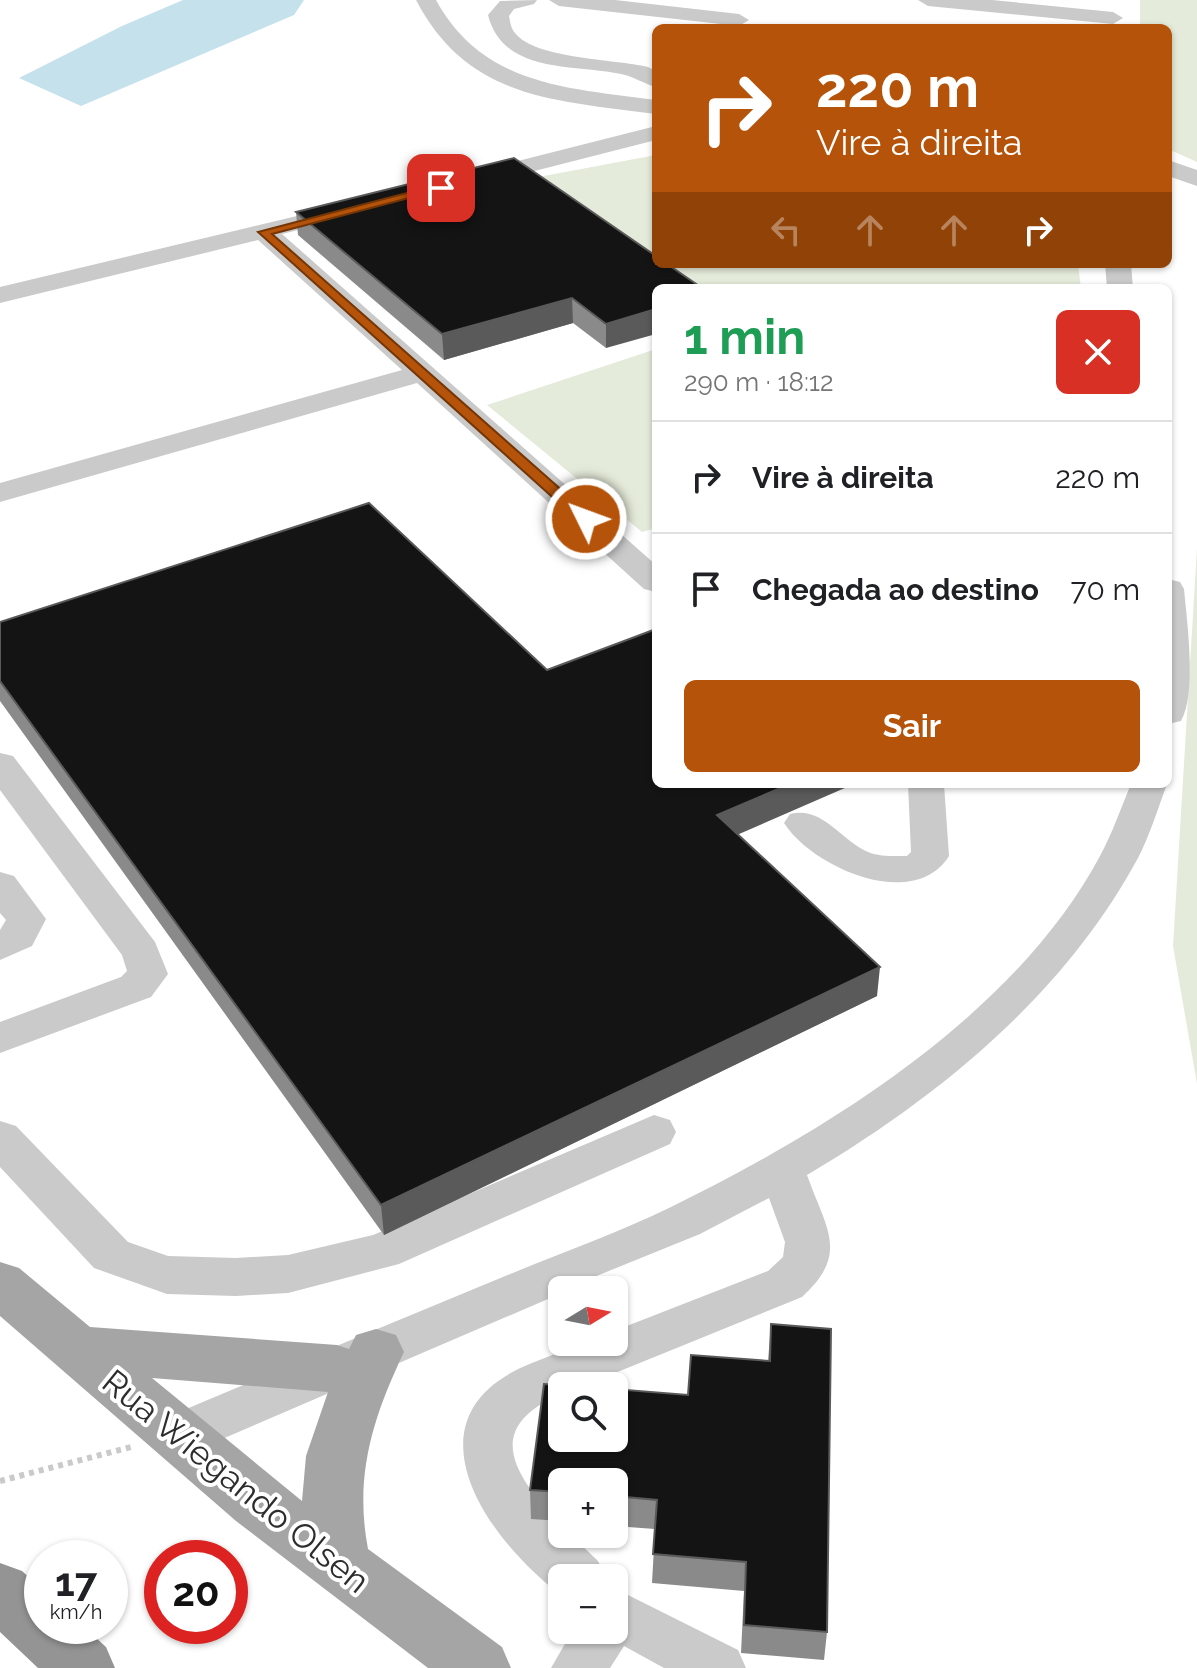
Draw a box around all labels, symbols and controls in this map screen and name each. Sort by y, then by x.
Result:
text: 220 m [816,54,979,120]
icon: right [684,56,788,160]
text: Vire à direita [816,121,1022,163]
pin [407,154,475,222]
icon: arrive [419,166,463,210]
icon: left [764,208,808,252]
icon: ahead [848,208,892,252]
icon: ahead [932,208,976,252]
icon: right [1016,208,1060,252]
text: 1 min [684,309,805,365]
button: close [1056,310,1140,394]
text: 290 m · 18:12 [684,367,834,397]
icon: right [684,455,728,499]
text: Vire à direita [752,460,934,495]
text: 220 m [1055,460,1140,495]
position arrow [544,477,628,561]
icon: arrive [684,567,728,611]
text: Chegada ao destino [752,572,1039,607]
text: 70 m [1070,572,1140,607]
button: Sair [684,680,1140,772]
north arrow [548,1276,628,1356]
map controls [548,1276,628,1644]
street label: Rua Wiegando Olsen [95,1361,377,1601]
button: search [548,1372,628,1452]
button: + [548,1468,628,1548]
speed limit sign: 20 [144,1540,248,1644]
text: 17 [55,1558,97,1605]
button: − [548,1564,628,1644]
text: km/h [50,1600,102,1624]

